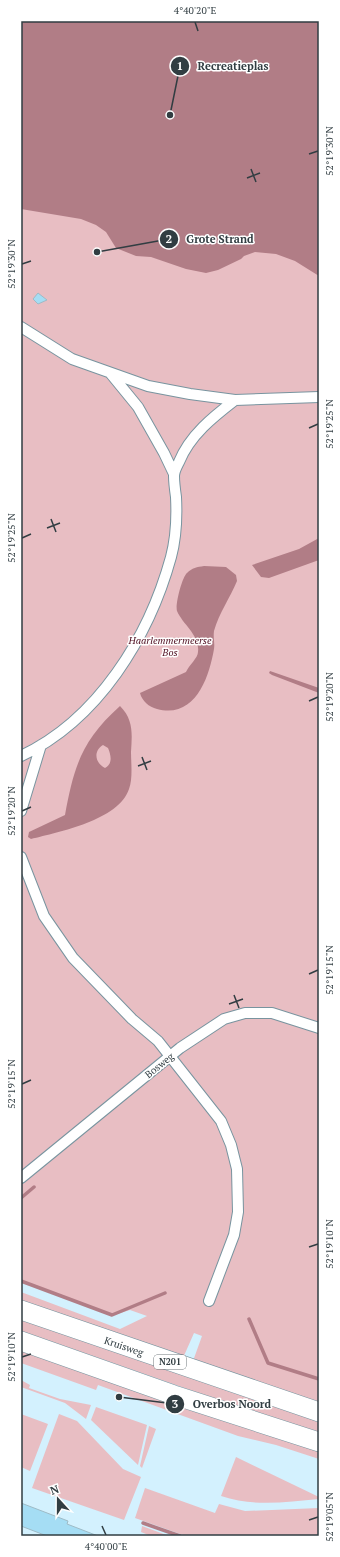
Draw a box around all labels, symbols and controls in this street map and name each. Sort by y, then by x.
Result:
text: 4°40'20"E [174,4,217,17]
callout: Recreatieplas [170,54,277,77]
text: 1 [177,58,183,73]
text: Recreatieplas [198,59,268,73]
text: 52°19'30"N [323,126,336,176]
callout: Grote Strand [159,227,262,250]
text: 2 [166,231,173,246]
text: Grote Strand [186,232,254,246]
text: 52°19'30"N [5,239,18,289]
text: 52°19'25"N [323,399,336,449]
text: 52°19'25"N [5,513,18,563]
park label: Haarlemmermeerse Bos [127,634,212,659]
text: 52°19'20"N [323,672,336,722]
text: 52°19'20"N [5,786,18,836]
text: 52°19'15"N [323,945,336,995]
street label: Bosweg [142,1049,177,1081]
text: 52°19'15"N [5,1059,18,1109]
text: 52°19'10"N [323,1219,336,1269]
text: 52°19'10"N [5,1332,18,1382]
street label: Kruisweg [102,1334,146,1360]
road number: N201 [154,1355,186,1369]
callout: Overbos Noord [165,1393,279,1416]
text: 3 [172,1396,179,1411]
text: Overbos Noord [193,1397,272,1411]
north arrow [38,1479,78,1519]
text: N [48,1481,61,1498]
text: 52°19'05"N [323,1492,336,1542]
text: 4°40'00"E [85,1540,128,1553]

